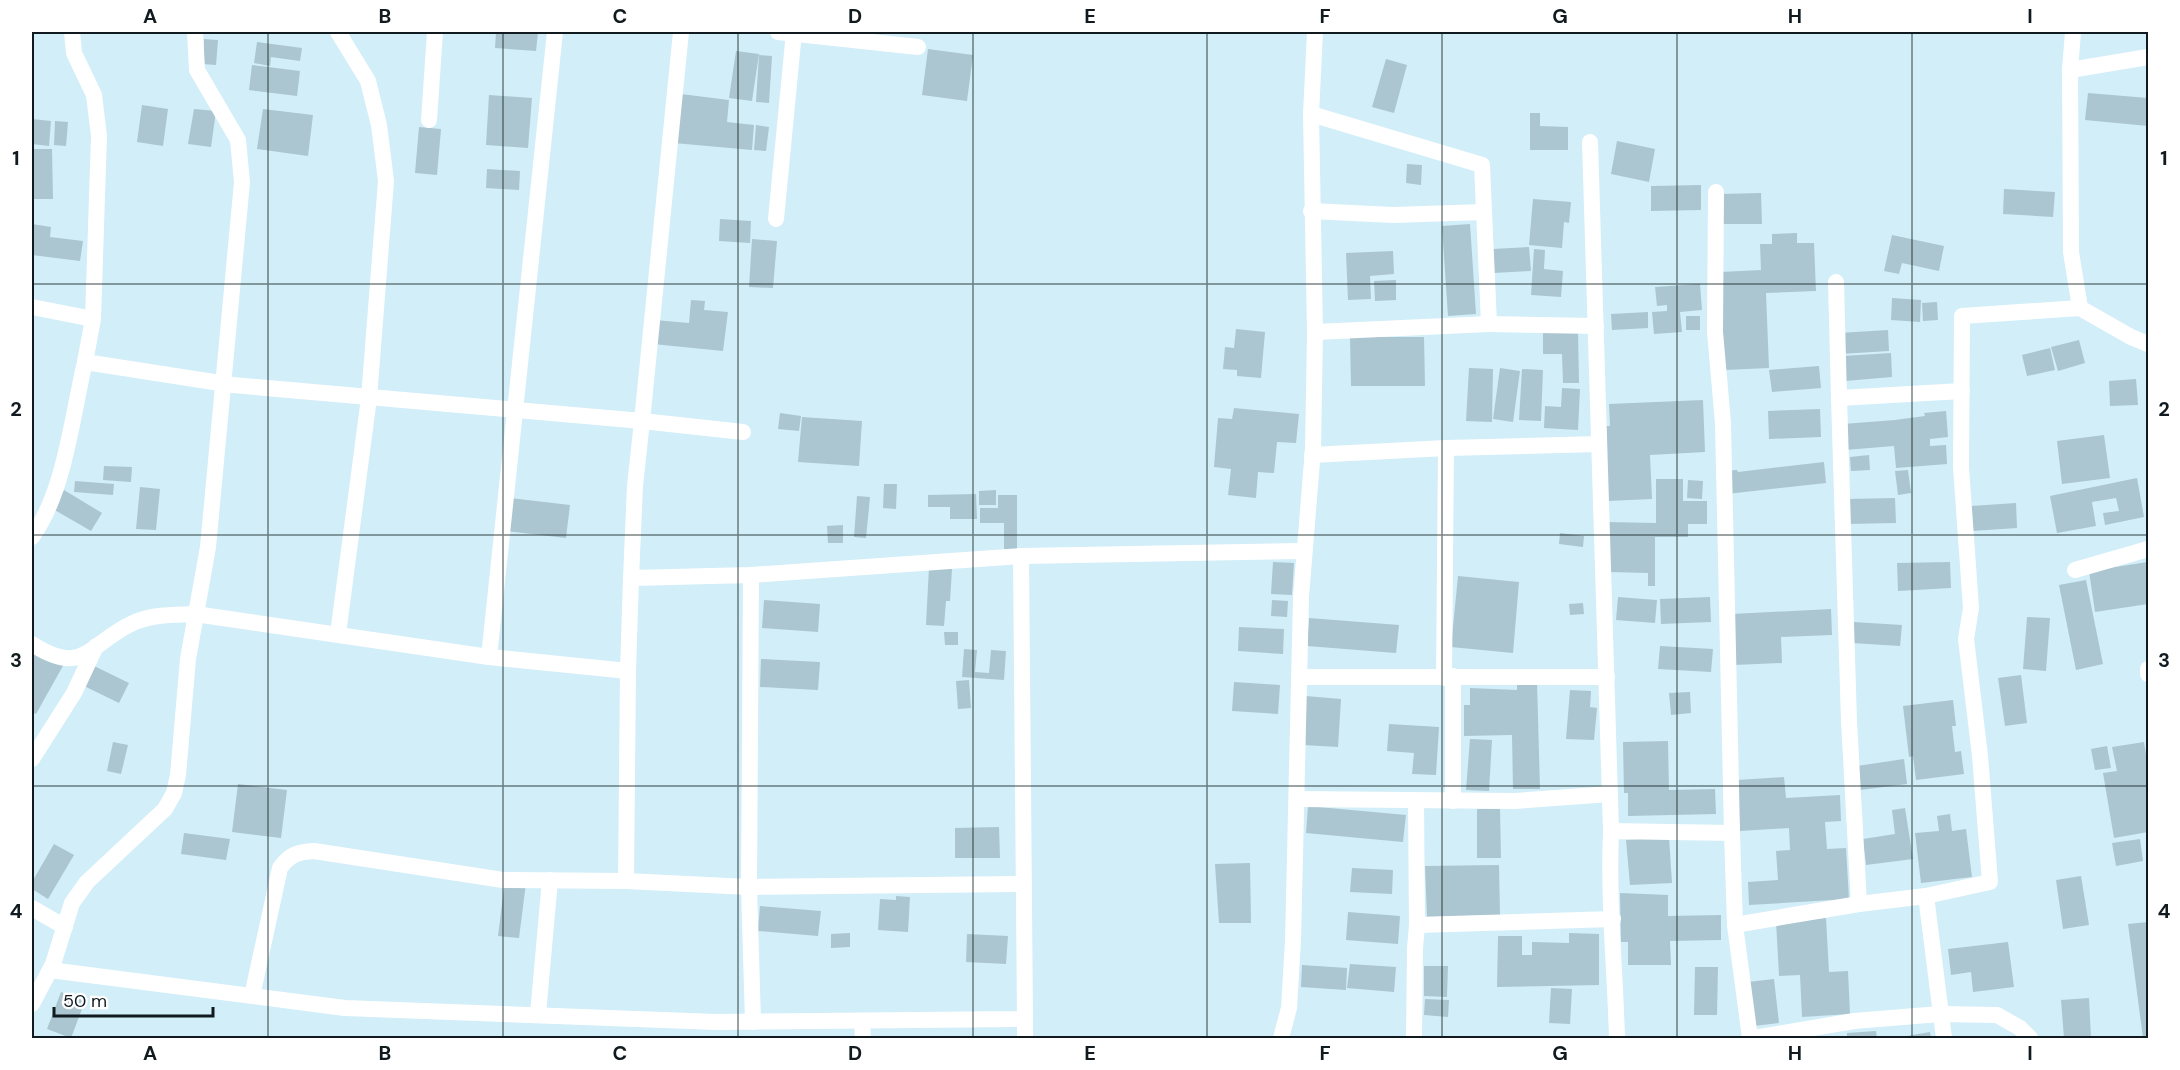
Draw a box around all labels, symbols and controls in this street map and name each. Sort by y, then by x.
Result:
text: A [143,3,157,29]
text: B [379,3,391,29]
text: C [613,3,627,29]
text: D [848,3,862,29]
text: E [1084,3,1096,29]
text: F [1319,3,1331,29]
text: G [1552,3,1568,29]
text: H [1788,3,1802,29]
text: I [2027,3,2033,29]
text: 1 [12,145,20,171]
text: 1 [2160,145,2168,171]
text: 2 [10,396,22,422]
text: 2 [2158,396,2170,422]
text: 3 [10,647,22,673]
text: 3 [2158,647,2170,673]
text: 4 [10,898,23,924]
text: 4 [2158,898,2171,924]
scale bar [54,980,213,1018]
text: 50 m [63,989,107,1013]
text: A [143,1040,157,1066]
text: B [379,1040,391,1066]
text: C [613,1040,627,1066]
text: D [848,1040,862,1066]
text: E [1084,1040,1096,1066]
text: F [1319,1040,1331,1066]
text: G [1552,1040,1568,1066]
text: H [1788,1040,1802,1066]
text: I [2027,1040,2033,1066]

